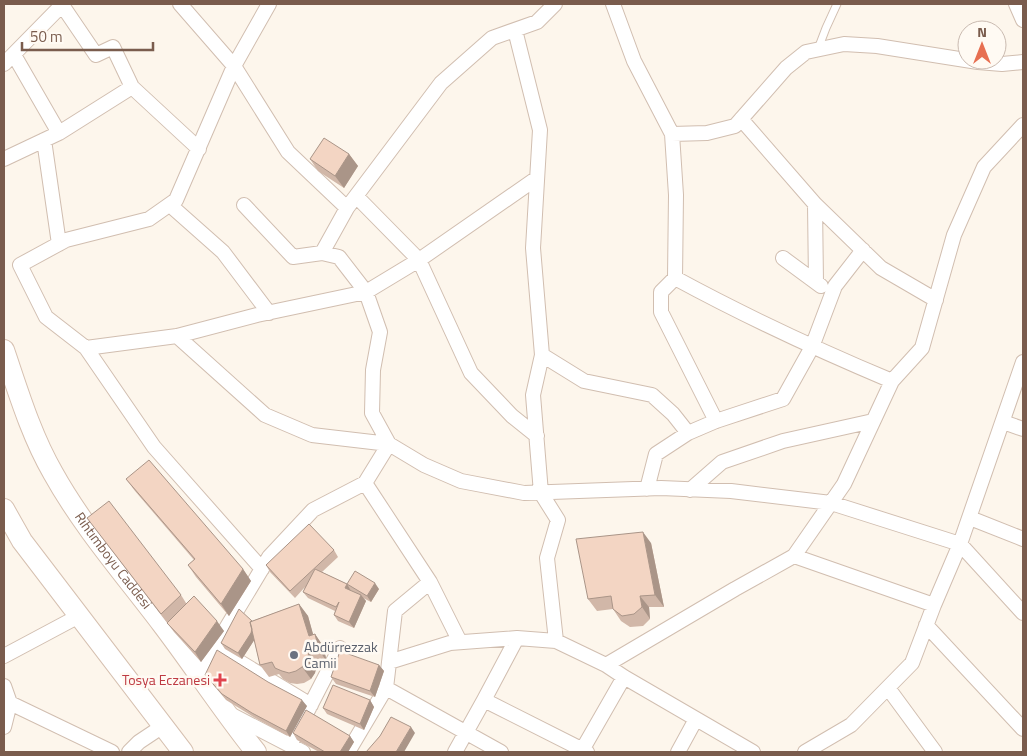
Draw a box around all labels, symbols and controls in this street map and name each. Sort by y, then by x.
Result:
scale bar [22,20,154,52]
north arrow [957,20,1007,70]
text: N [977,21,987,42]
text: 50 m [30,25,63,48]
street label: Rıhtımboyu Caddesi [70,507,158,613]
place label: Abdürrezzak Camii [304,636,378,673]
marker: Abdürrezzak Camii [288,649,300,661]
place label: Tosya Eczanesi [122,669,210,690]
marker: Tosya Eczanesi [214,674,226,686]

